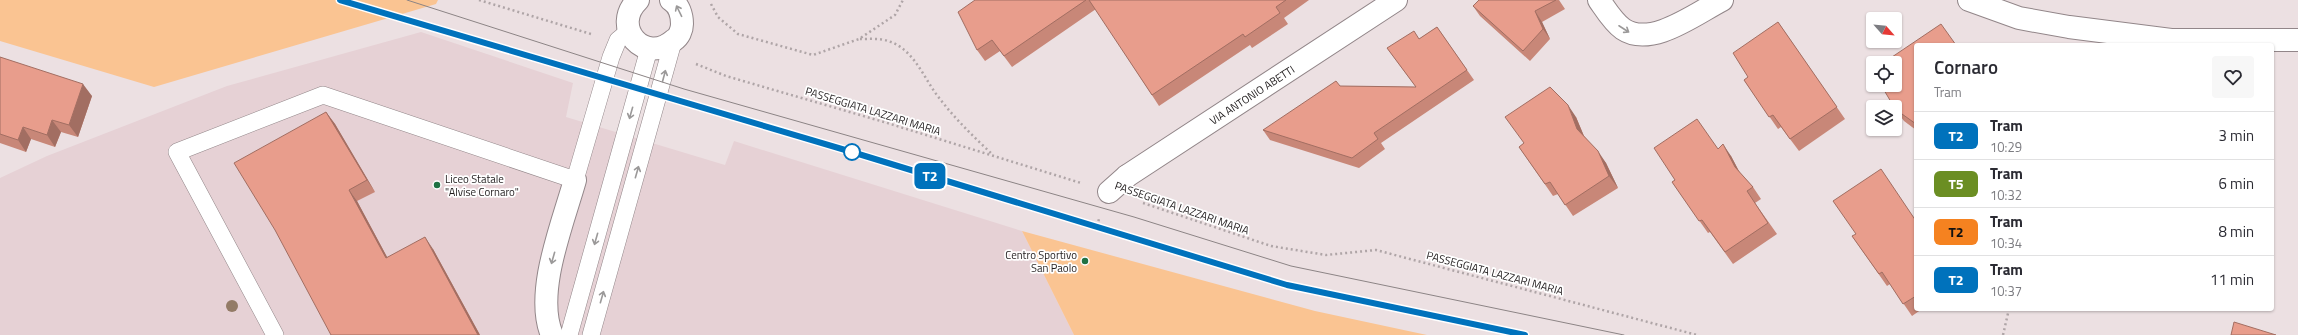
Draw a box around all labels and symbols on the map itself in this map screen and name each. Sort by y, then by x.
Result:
one-way arrow [675,5,682,17]
north arrow [1866,12,1902,48]
one-way arrow [1618,25,1629,33]
street label: VIA ANTONIO ABETTI [1206,61,1298,129]
one-way arrow [661,69,669,82]
street label: PASSEGGIATA LAZZARI MARIA [803,83,943,139]
one-way arrow [627,107,634,120]
unlabelled marker [843,143,861,161]
line badge: T2 [912,163,948,189]
one-way arrow [634,166,641,179]
place label: Liceo Statale "Alvise Cornaro" [445,171,519,200]
street label: PASSEGGIATA LAZZARI MARIA [1113,177,1252,239]
marker: Liceo Statale "Alvise Cornaro" [432,180,442,190]
one-way arrow [592,232,599,245]
place label: Centro Sportivo San Paolo [1005,247,1077,276]
street label: PASSEGGIATA LAZZARI MARIA [1425,247,1566,299]
one-way arrow [549,252,556,265]
marker: Centro Sportivo San Paolo [1080,256,1090,266]
one-way arrow [599,291,606,304]

